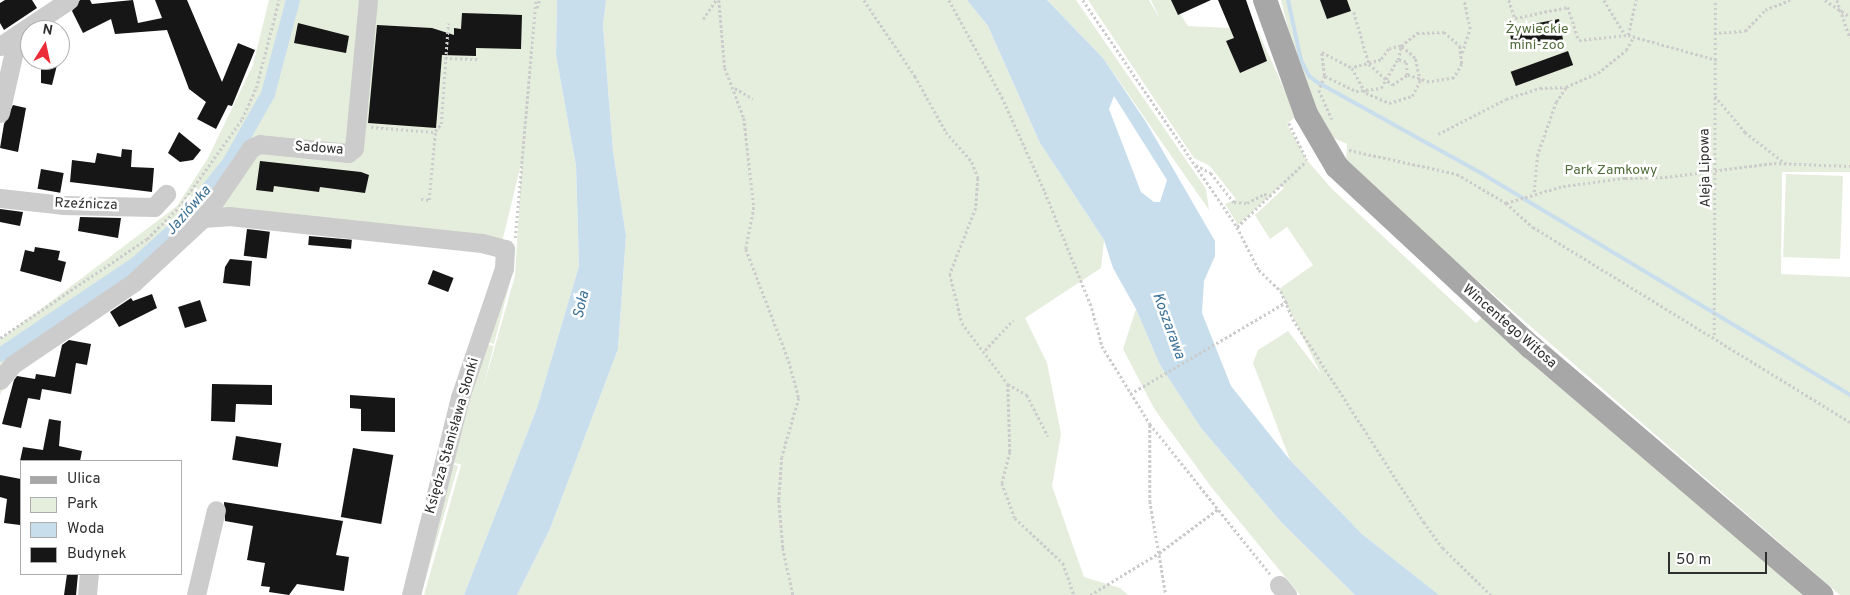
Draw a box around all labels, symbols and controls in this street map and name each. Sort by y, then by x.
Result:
north arrow [20,20,70,70]
text: N [41,21,54,40]
park label: Żywieckie mini-zoo [1505,22,1569,54]
street label: Aleja Lipowa [1697,128,1715,208]
street label: Sadowa [294,139,344,159]
park label: Park Zamkowy [1565,163,1657,179]
water label: Jaziówka [163,183,215,239]
street label: Rzeźnicza [54,196,118,214]
street label: Wincentego Witosa [1458,281,1560,373]
water label: Soła [570,289,594,321]
water label: Koszarawa [1148,290,1188,362]
street label: Księdza Stanisława Słonki [423,356,483,516]
legend [20,460,182,575]
text: Ulica [67,470,100,489]
text: Park [67,495,98,514]
text: Woda [67,520,104,539]
scale bar [1670,542,1769,574]
text: Budynek [67,545,126,564]
text: 50 m [1676,551,1711,570]

